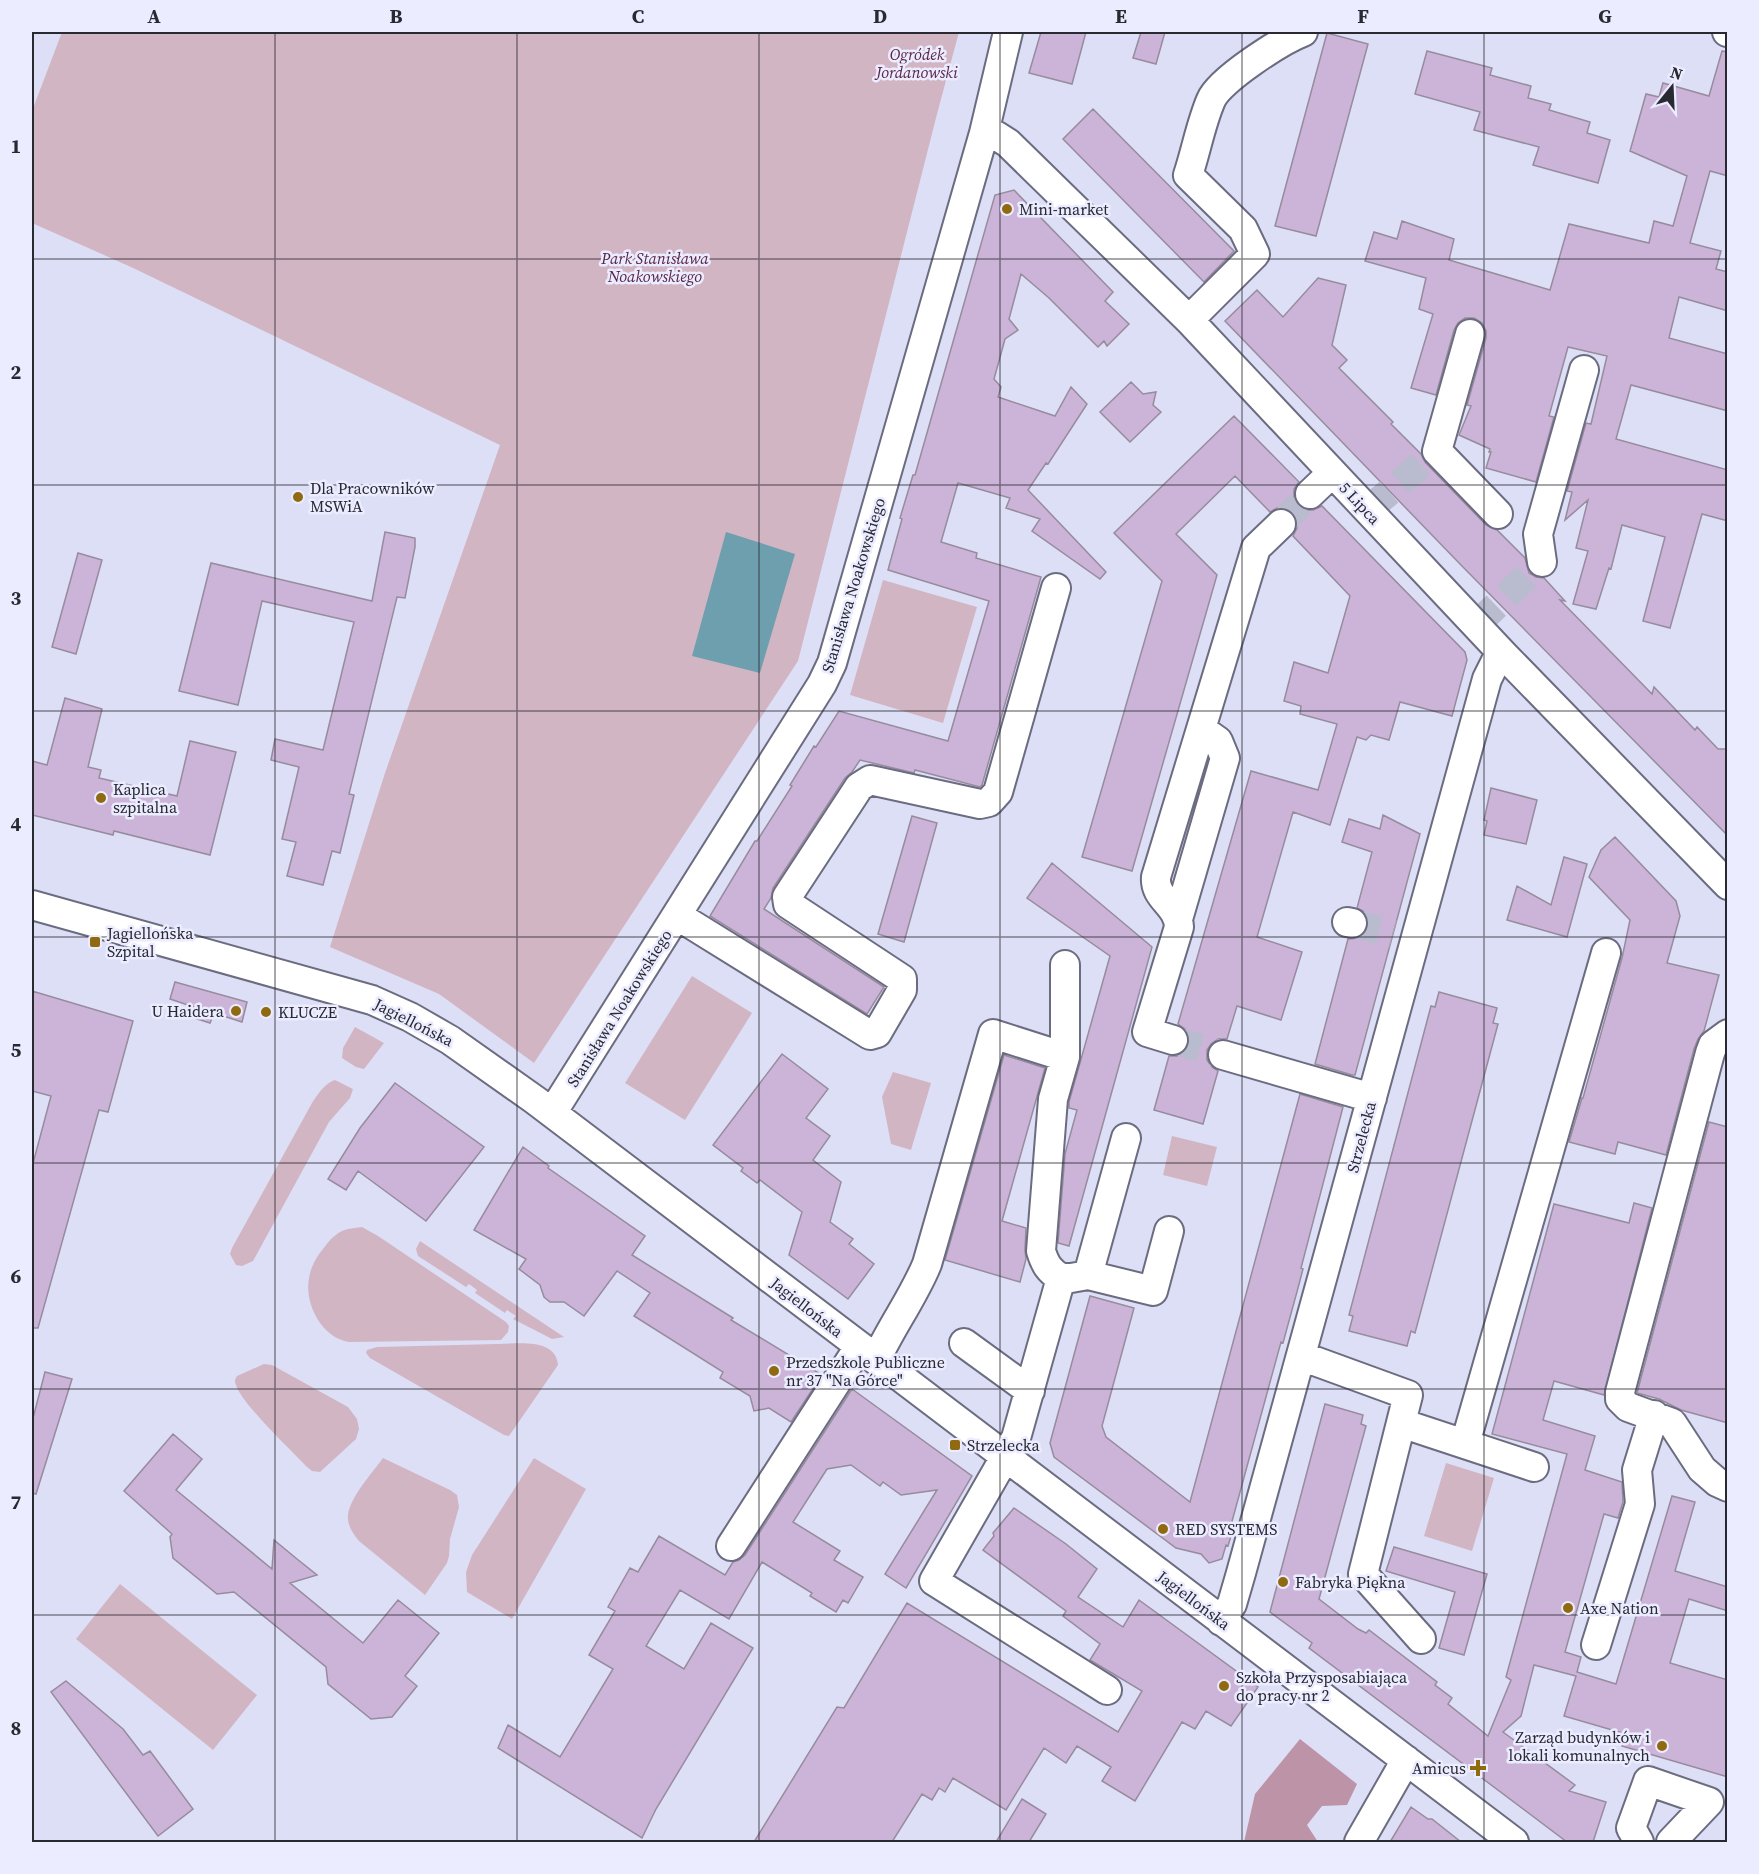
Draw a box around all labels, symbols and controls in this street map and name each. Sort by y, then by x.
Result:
text: A [147,2,161,30]
text: B [389,2,403,30]
text: C [632,2,644,30]
text: D [873,2,887,30]
text: E [1115,2,1127,30]
text: F [1357,2,1369,30]
text: G [1598,2,1612,30]
park label: Ogródek Jordanowski [874,43,958,83]
north arrow [1642,57,1702,117]
text: N [1668,60,1686,85]
text: 1 [11,132,21,160]
place label: Mini-market [1019,198,1109,220]
marker: Mini-market [1000,202,1014,216]
park label: Park Stanisława Noakowskiego [600,247,709,287]
text: 2 [11,358,22,386]
place label: Dla Pracowników MSWiA [310,477,435,517]
street label: 5 Lipca [1335,477,1386,530]
marker: Dla Pracowników MSWiA [291,490,305,504]
street label: Stanisława Noakowskiego [816,495,890,675]
text: 3 [11,584,22,612]
place label: Kaplica szpitalna [113,778,178,818]
marker: Kaplica szpitalna [94,791,108,805]
text: 4 [11,810,22,838]
place label: Jagiellońska Szpital [106,922,194,962]
street label: Stanisława Noakowskiego [561,925,677,1091]
marker: Jagiellońska Szpital [88,935,102,949]
street label: Jagiellońska [370,992,458,1052]
place label: U Haidera [151,1000,225,1022]
place label: KLUCZE [278,1001,337,1023]
marker: U Haidera [229,1004,243,1018]
marker: KLUCZE [259,1005,273,1019]
text: 5 [11,1036,22,1064]
street label: Strzelecka [1341,1098,1381,1175]
text: 6 [11,1262,22,1290]
street label: Jagiellońska [765,1271,848,1343]
place label: Przedszkole Publiczne nr 37 "Na Górce" [786,1351,945,1391]
marker: Przedszkole Publiczne nr 37 "Na Górce" [767,1364,781,1378]
place label: Strzelecka [967,1434,1041,1456]
marker: Strzelecka [948,1438,962,1452]
text: 7 [11,1488,22,1516]
place label: RED SYSTEMS [1175,1518,1277,1540]
marker: RED SYSTEMS [1156,1522,1170,1536]
street label: Jagiellońska [1152,1565,1236,1635]
place label: Fabryka Piękna [1295,1571,1406,1593]
marker: Fabryka Piękna [1276,1575,1290,1589]
place label: Axe Nation [1580,1597,1659,1619]
marker: Axe Nation [1561,1601,1575,1615]
place label: Szkoła Przysposabiająca do pracy nr 2 [1236,1666,1408,1706]
marker: Szkoła Przysposabiająca do pracy nr 2 [1217,1679,1231,1693]
text: 8 [11,1714,21,1742]
place label: Zarząd budynków i lokali komunalnych [1509,1726,1650,1766]
marker: Zarząd budynków i lokali komunalnych [1655,1739,1669,1753]
place label: Amicus [1412,1757,1466,1779]
marker: Amicus [1471,1761,1485,1775]

